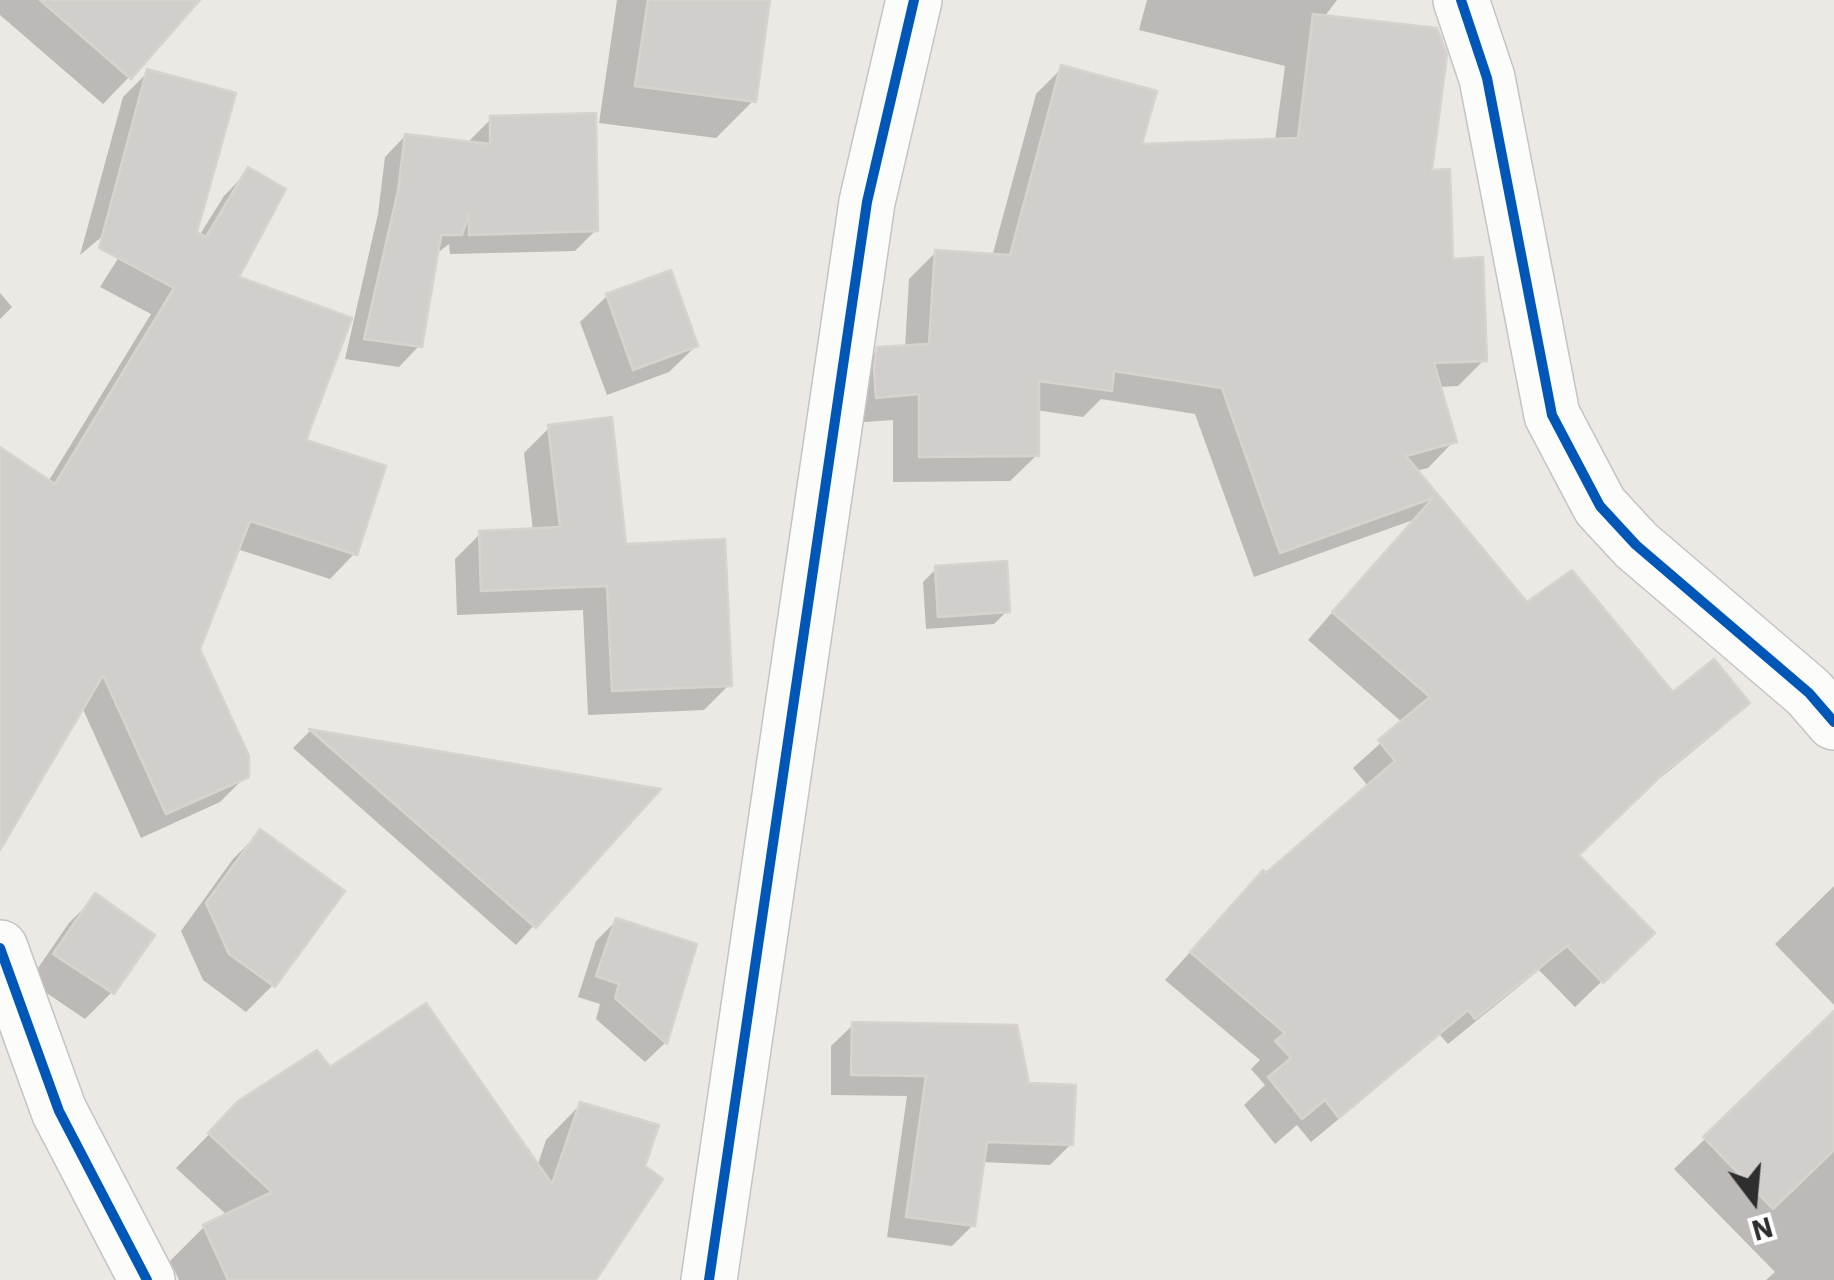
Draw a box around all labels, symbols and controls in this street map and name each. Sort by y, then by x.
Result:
north arrow [1704,1150,1804,1250]
text: N [1748,1209,1777,1250]

